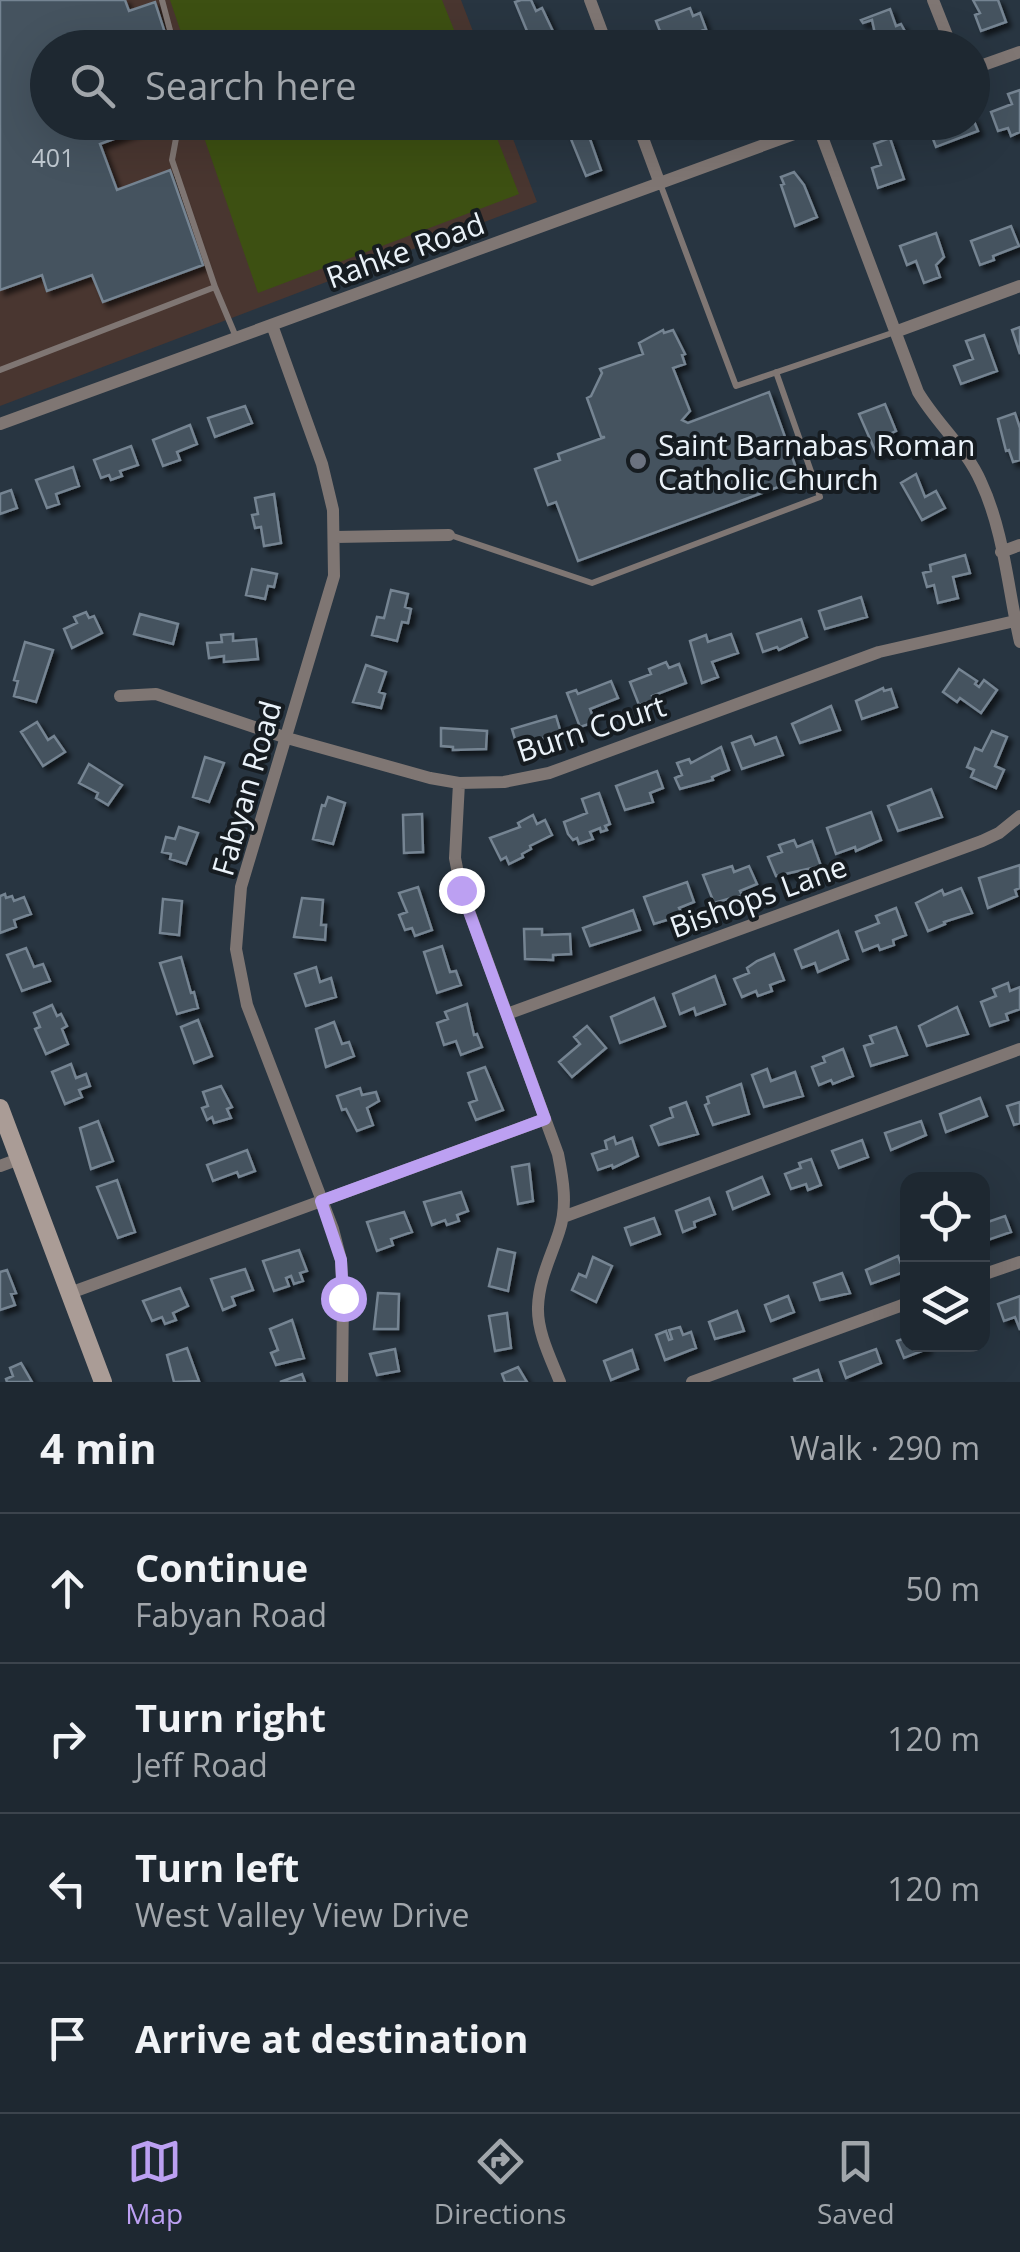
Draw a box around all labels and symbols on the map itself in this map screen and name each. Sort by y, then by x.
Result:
house number: 401 [32,140,74,174]
street label: Rahke Road [320,202,490,298]
place label: Saint Barnabas Roman Catholic Church [658,424,975,499]
marker: Saint Barnabas Roman Catholic Church [627,450,649,472]
street label: Burn Court [511,685,671,771]
street label: Fabyan Road [201,696,291,880]
street label: Bishops Lane [664,845,852,947]
route end [439,868,485,914]
route start [321,1276,367,1322]

